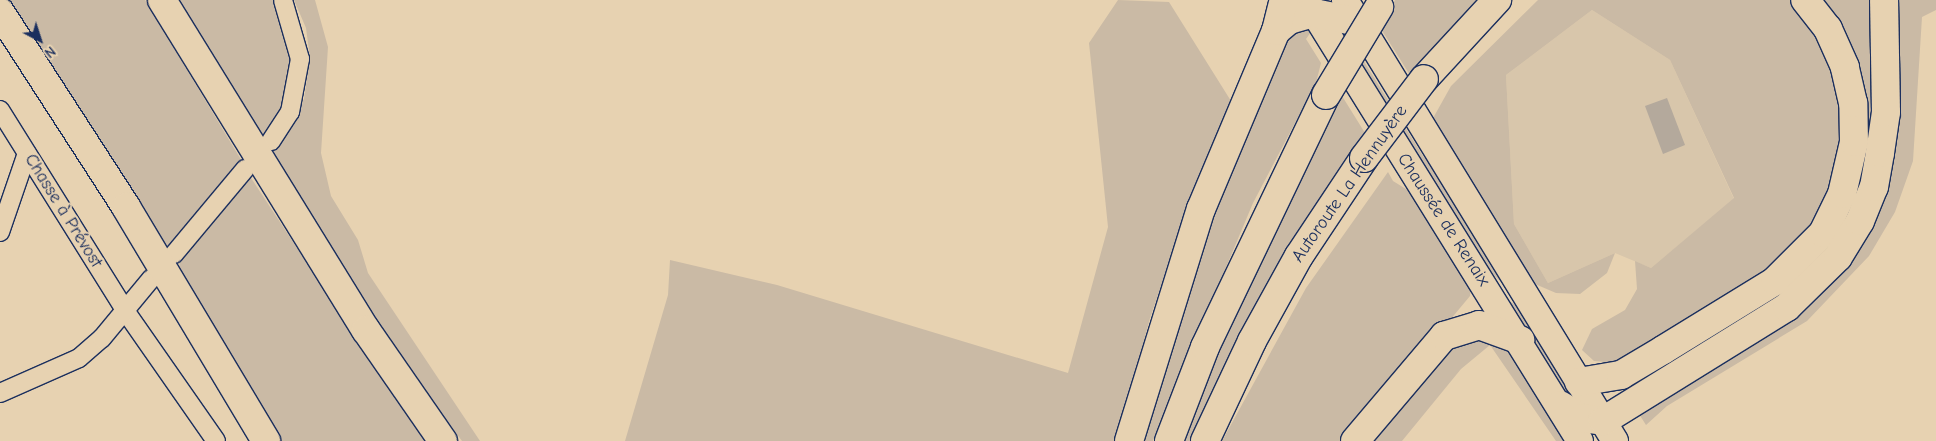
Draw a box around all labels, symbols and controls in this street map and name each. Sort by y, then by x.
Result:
north arrow [15,15,65,65]
text: N [41,42,59,61]
street label: Autoroute La Hennuyère [1288,101,1412,267]
street label: Chaussée de Renaix [1392,149,1494,291]
street label: Chasse à Prévost [19,150,107,272]

